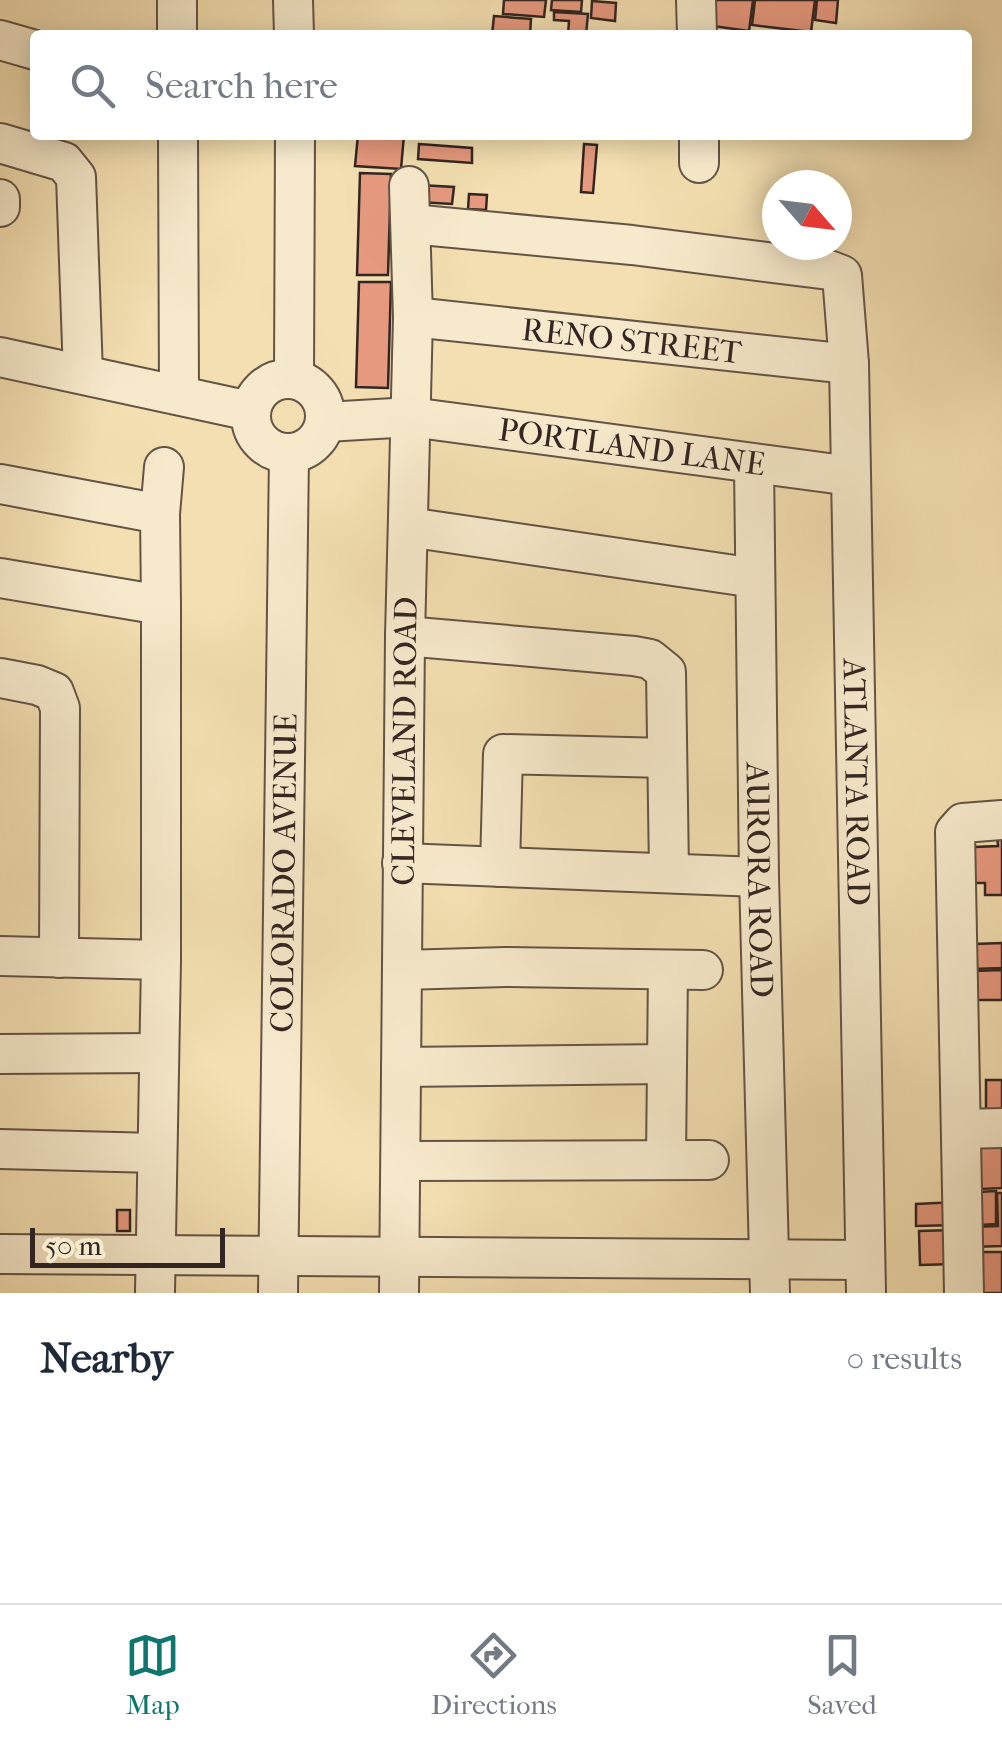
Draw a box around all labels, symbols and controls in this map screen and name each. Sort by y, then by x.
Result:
search box [30,30,972,140]
icon: search [65,58,120,113]
text: Search here [145,63,338,108]
north arrow [762,170,852,260]
street label: RENO STREET [520,311,744,371]
street label: PORTLAND LANE [496,411,767,483]
street label: CLEVELAND ROAD [385,596,425,886]
street label: ATLANTA ROAD [835,656,877,906]
street label: COLORADO AVENUE [263,713,305,1033]
street label: AURORA ROAD [739,760,780,998]
scale bar [30,1223,225,1268]
text: 50 m [45,1229,102,1262]
text: Nearby [40,1334,172,1383]
text: 0 results [846,1340,962,1377]
tab: Map [125,1628,180,1721]
tab: Directions [431,1628,557,1721]
tab: Saved [807,1628,877,1721]

